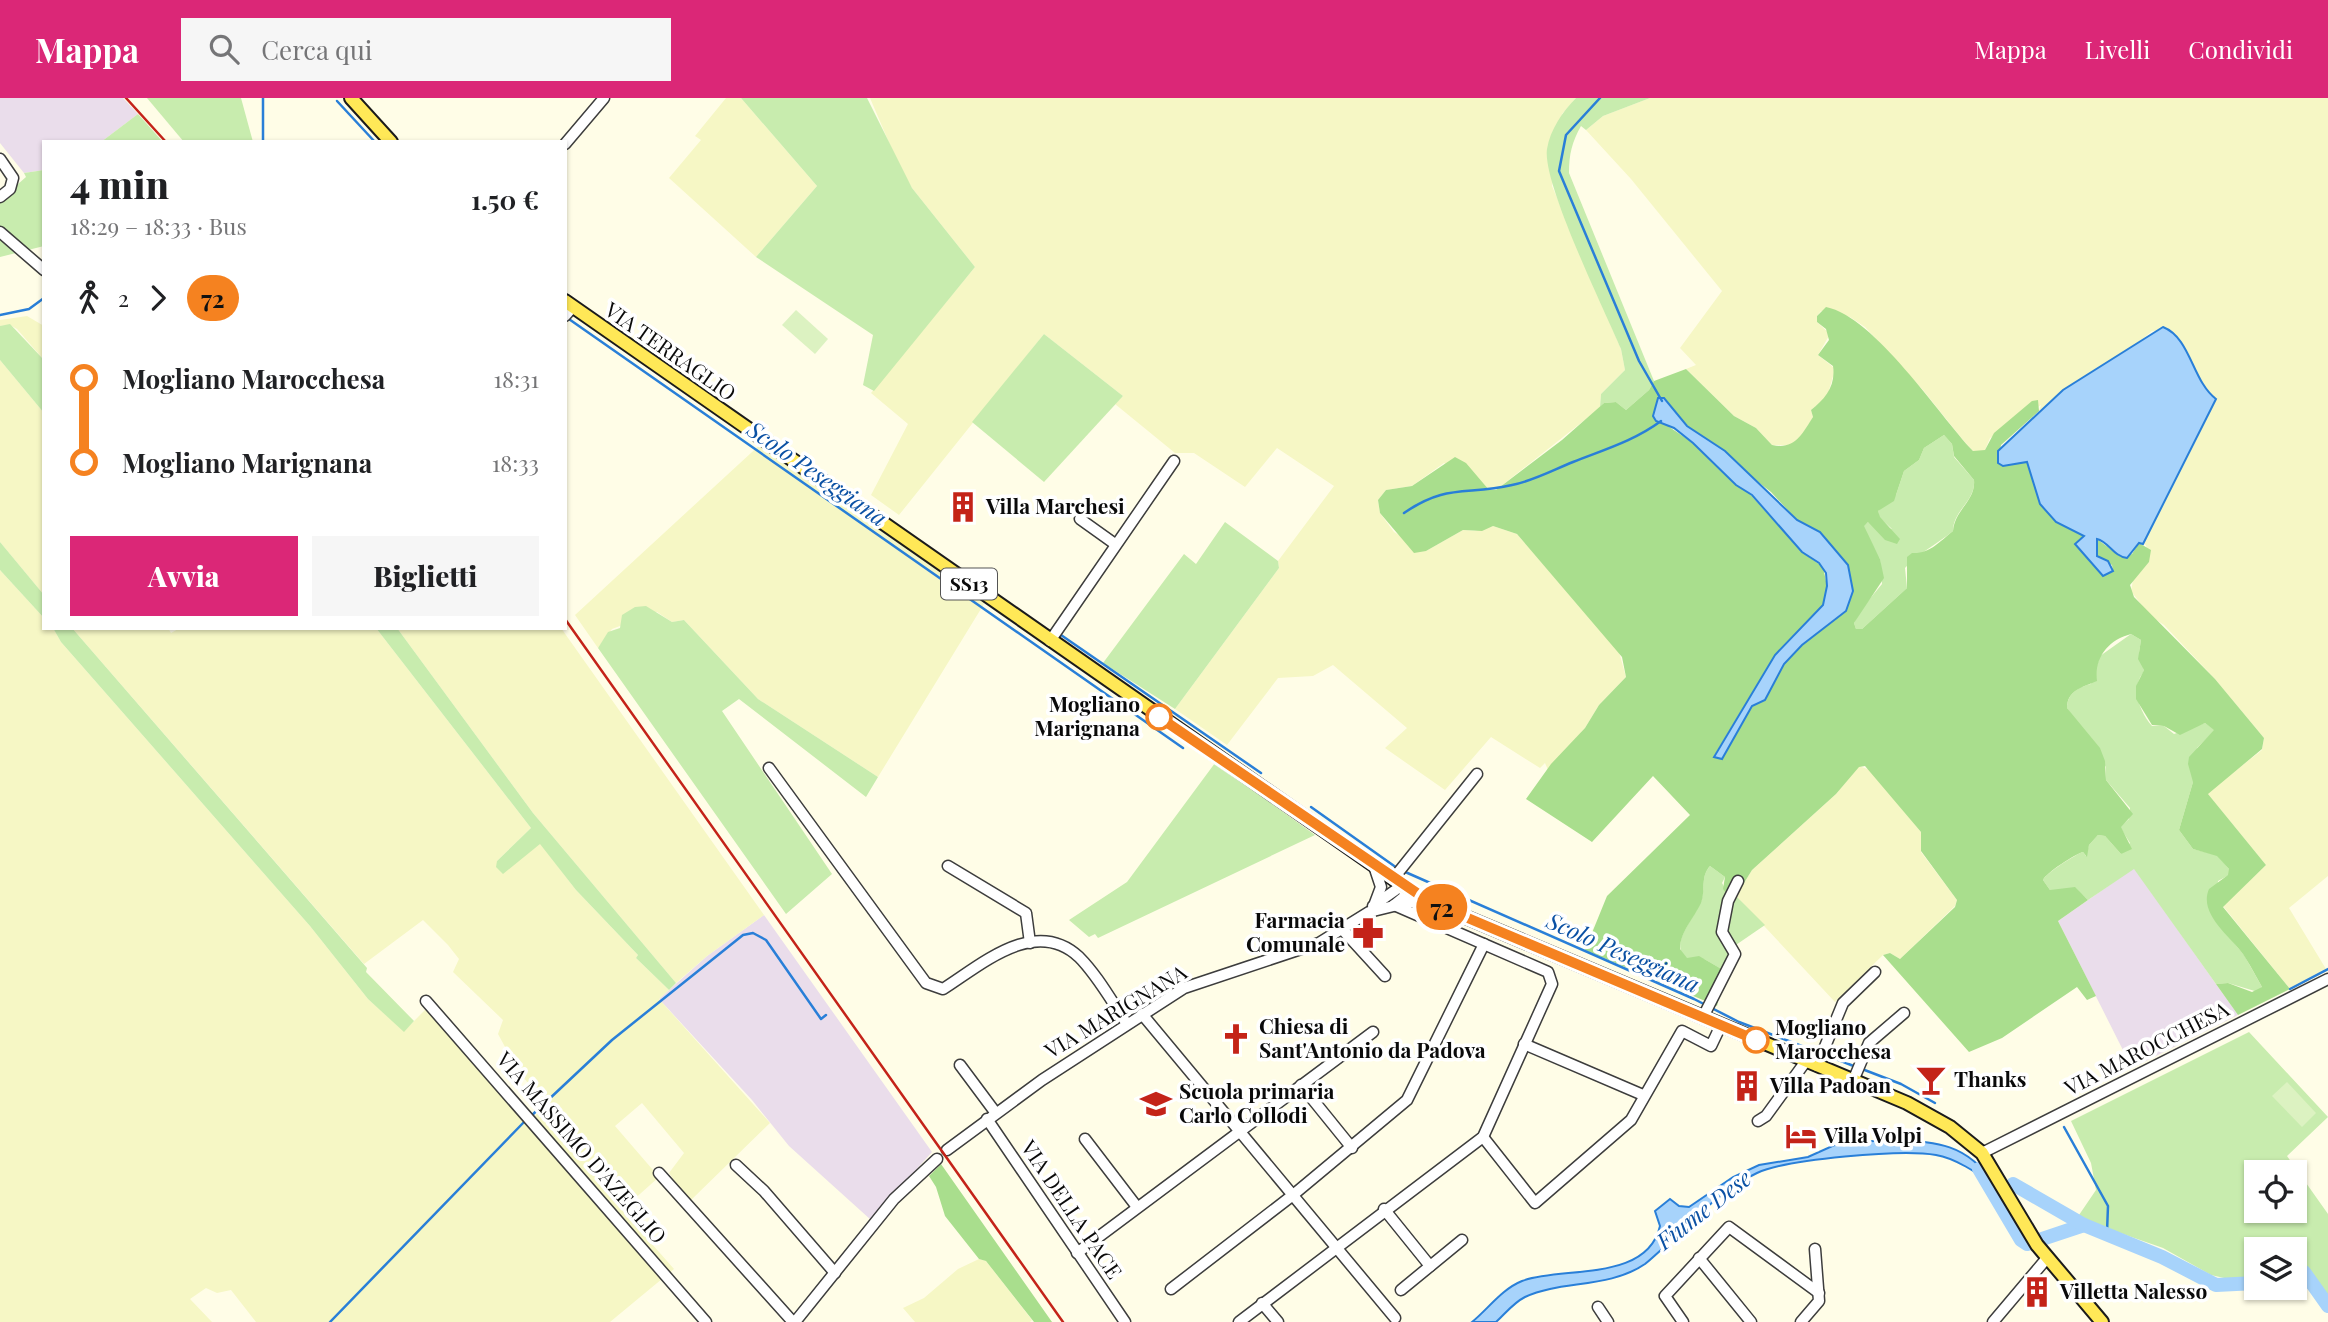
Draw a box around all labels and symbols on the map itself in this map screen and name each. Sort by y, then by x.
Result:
street label: VIA TERRAGLIO [599,294,742,406]
water label: Scolo Peseggiana [741,412,894,533]
building icon: Villa Marchesi [946,490,980,524]
place label: Villa Marchesi [985,491,1125,519]
road number: SS13 [941,569,997,600]
place label: Mogliano Marignana [1034,689,1140,741]
marker: Mogliano Marignana [1146,704,1172,730]
line badge: 72 [1410,884,1474,930]
water label: Scolo Peseggiana [1541,904,1705,999]
place label: Farmacia Comunale [1246,905,1345,957]
pharmacy icon: Farmacia Comunale [1351,916,1385,950]
street label: VIA MARIGNANA [1038,957,1192,1064]
street label: VIA MAROCCHESA [2058,993,2234,1101]
place label: Chiesa di Sant'Antonio da Padova [1259,1011,1486,1063]
place label: Mogliano Marocchesa [1775,1012,1891,1064]
church icon: Chiesa di Sant'Antonio da Padova [1219,1022,1253,1056]
marker: Mogliano Marocchesa [1743,1027,1769,1053]
street label: VIA MASSIMO D'AZEGLIO [491,1044,674,1248]
bar icon: Thanks [1914,1063,1948,1097]
place label: Thanks [1954,1064,2026,1092]
building icon: Villa Padoan [1730,1069,1764,1103]
place label: Villa Padoan [1769,1070,1891,1098]
place label: Scuola primaria Carlo Collodi [1179,1076,1335,1128]
school or university icon: Scuola primaria Carlo Collodi [1139,1087,1173,1121]
hotel icon: Villa Volpi [1784,1119,1818,1153]
place label: Villa Volpi [1823,1120,1923,1148]
street label: VIA DELLA PACE [1015,1133,1129,1284]
water label: Fiume Dese [1648,1162,1757,1256]
building icon: Villetta Nalesso [2020,1275,2054,1309]
place label: Villetta Nalesso [2059,1276,2207,1304]

